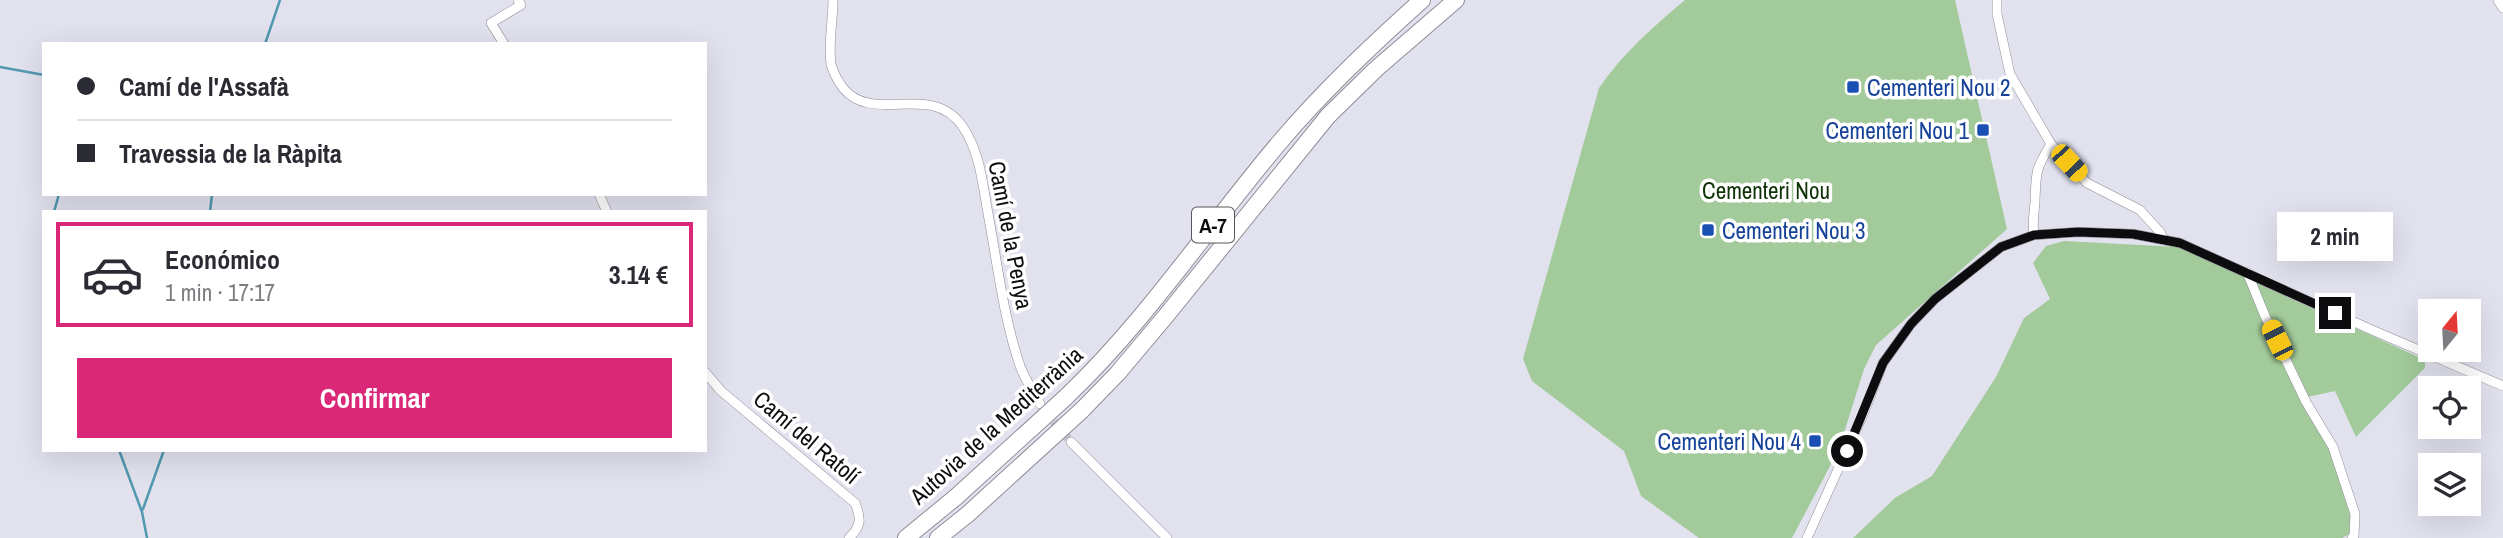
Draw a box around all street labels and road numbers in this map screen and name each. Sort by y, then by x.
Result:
street label: Camí de la Penya [981,158,1041,312]
road number: A-7 [1192,208,1234,243]
street label: Autovia de la Mediterrània [902,339,1089,512]
street label: Camí del Ratolí [747,383,867,491]

